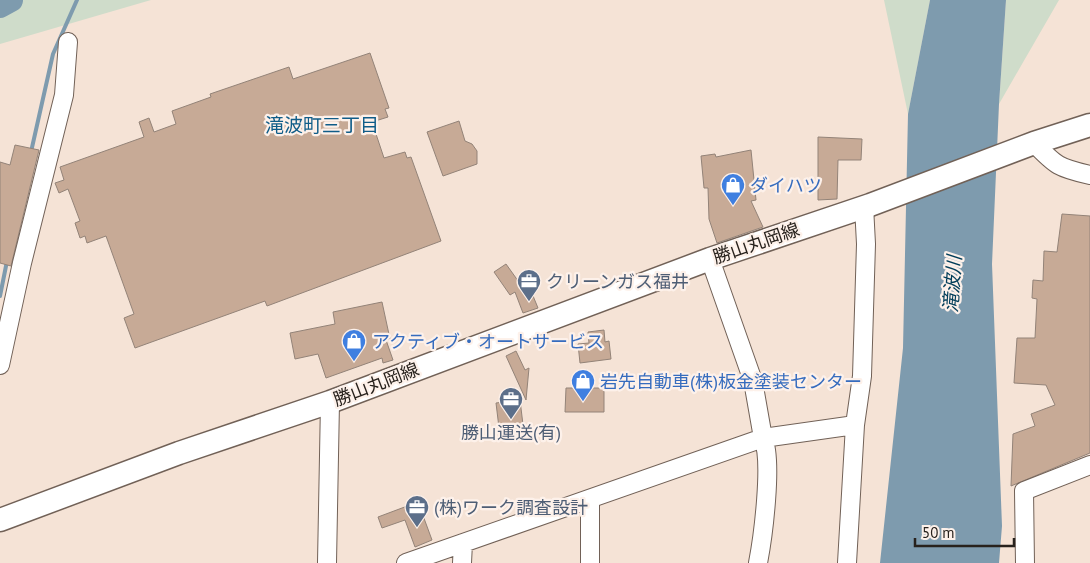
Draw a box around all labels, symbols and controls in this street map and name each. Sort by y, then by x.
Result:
district label: 滝波町三丁目 [265,113,379,137]
shop icon: ダイハツ [720,172,746,206]
place label: ダイハツ [750,174,822,197]
street label: 勝山丸岡線 [710,217,802,269]
water label: 滝波川 [938,253,966,313]
office icon: クリーンガス福井 [516,268,542,302]
place label: クリーンガス福井 [546,270,689,293]
shop icon: アクティブ・オートサービス [341,328,367,362]
place label: アクティブ・オートサービス [372,330,604,353]
street label: 勝山丸岡線 [330,357,422,411]
shop icon: 岩先自動車(株)板金塗装センター [570,368,596,402]
place label: 岩先自動車(株)板金塗装センター [600,370,862,393]
office icon: 勝山運送(有) [498,386,524,420]
place label: 勝山運送(有) [461,421,561,444]
office icon: (株)ワーク調査設計 [404,494,430,528]
place label: (株)ワーク調査設計 [434,496,588,519]
scale bar [915,516,1014,548]
text: 50 m [922,523,955,542]

